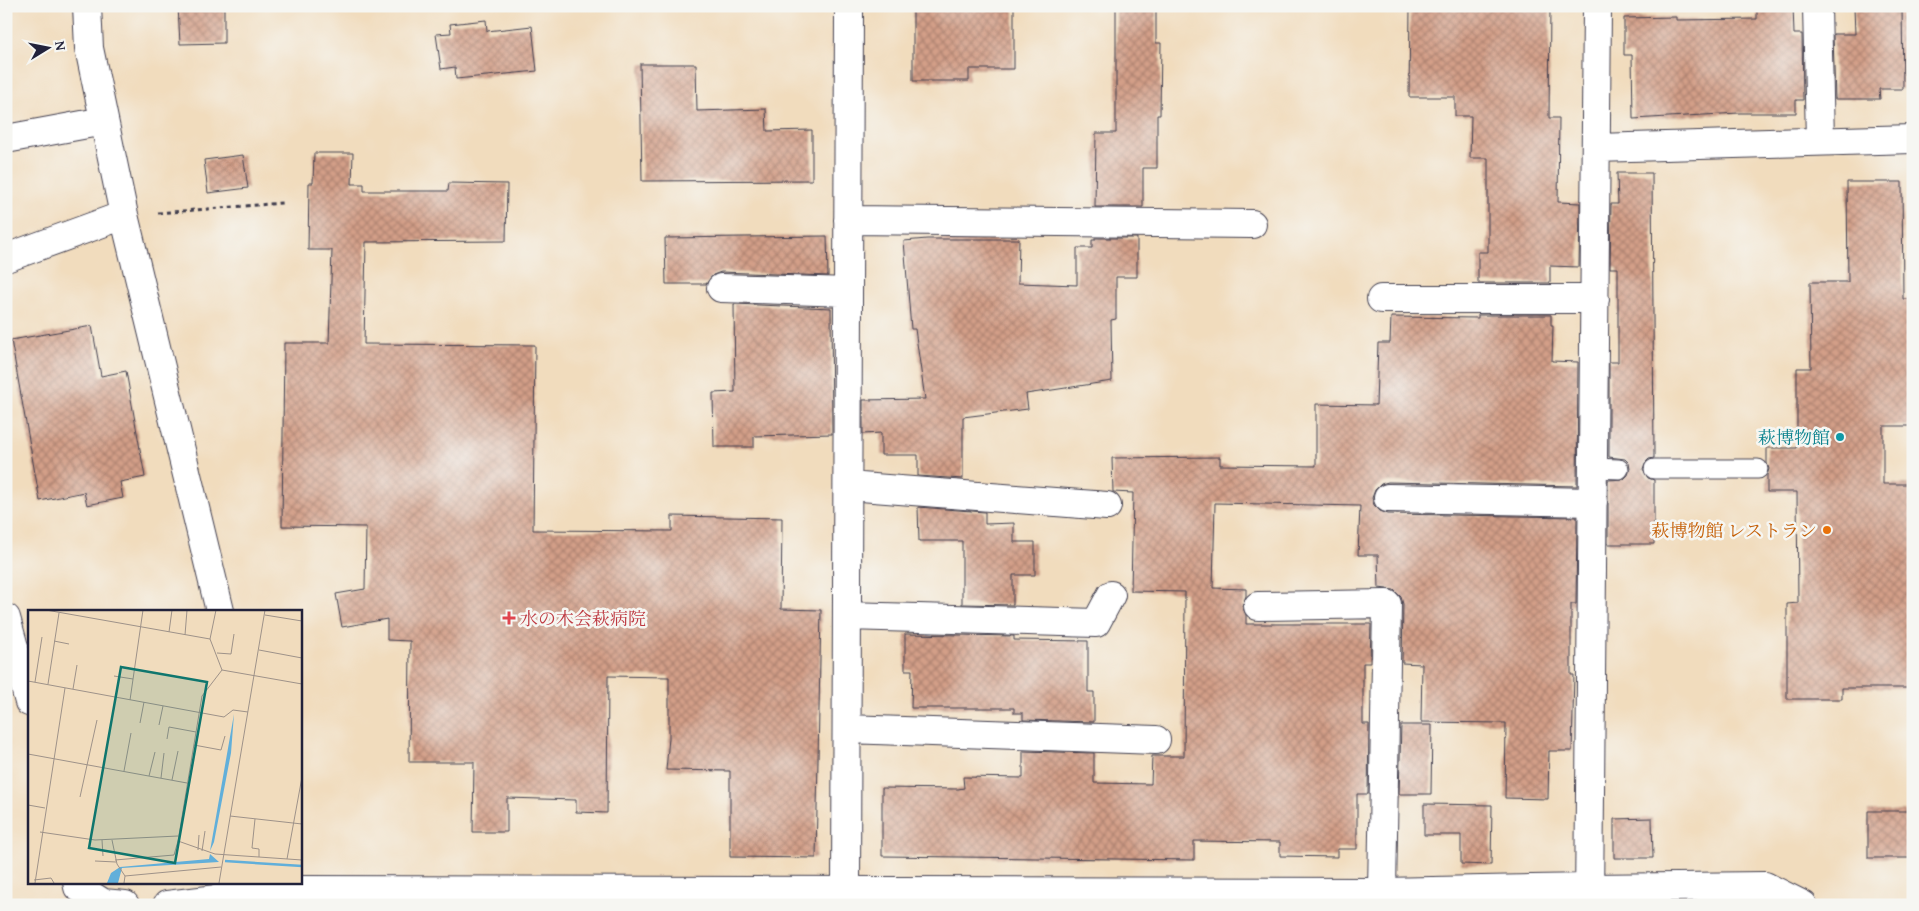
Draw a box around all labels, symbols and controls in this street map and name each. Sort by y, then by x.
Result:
north arrow [22,22,72,72]
text: N [50,39,72,53]
place label: 萩博物館 [1758,424,1830,451]
marker: 萩博物館 [1834,431,1846,443]
place label: 萩博物館 レストラン [1652,517,1817,544]
marker: 萩博物館 レストラン [1821,524,1833,536]
place label: 水の木会萩病院 [520,605,646,632]
inset map [28,610,301,884]
marker: 水の木会萩病院 [502,611,516,625]

